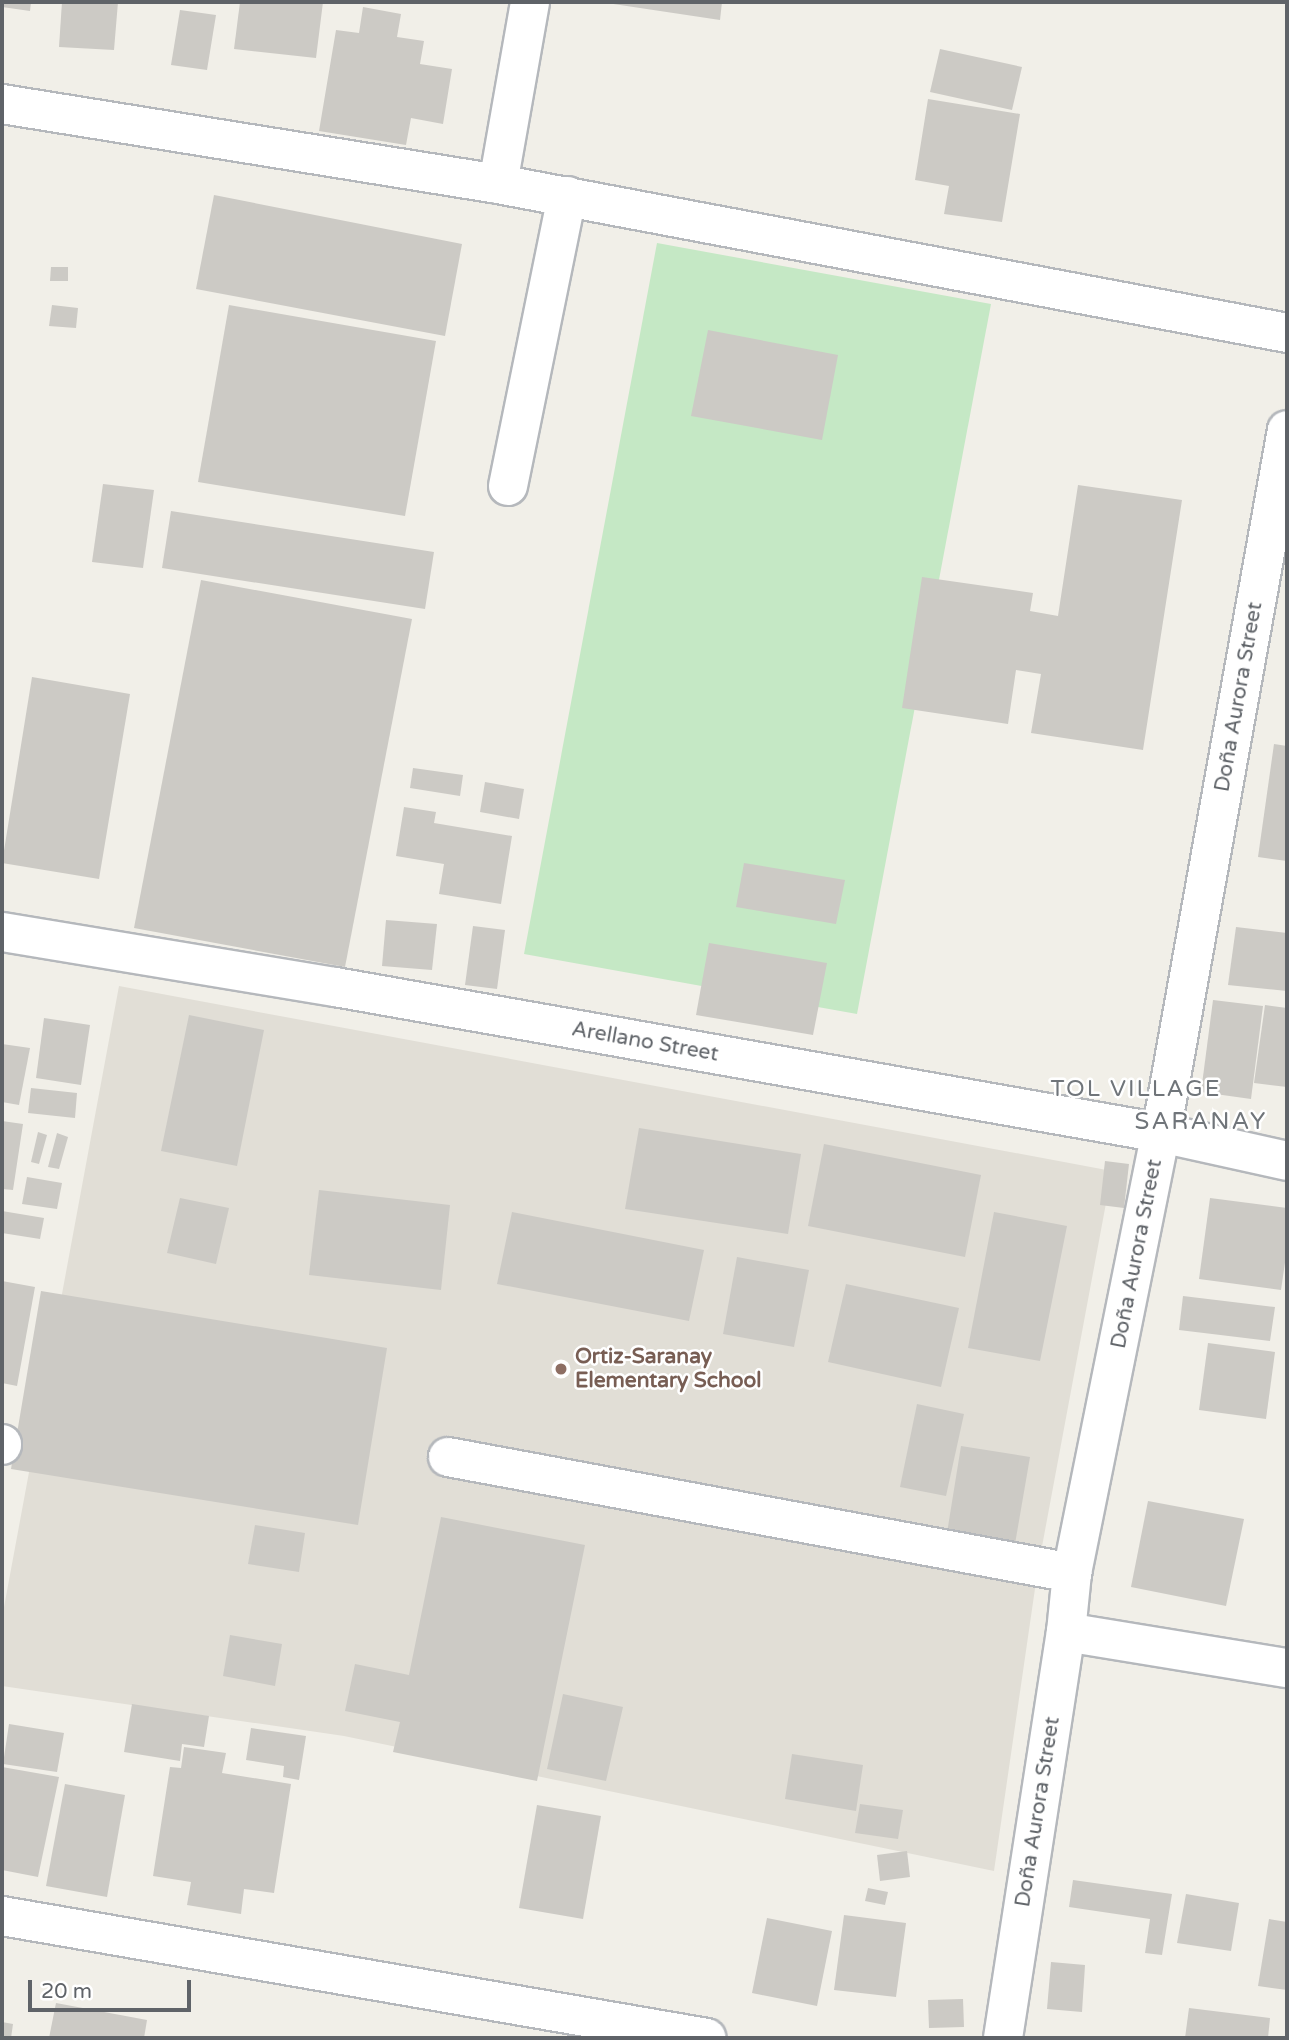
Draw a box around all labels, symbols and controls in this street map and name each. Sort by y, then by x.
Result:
street label: Doña Aurora Street [1210,600,1268,794]
street label: Arellano Street [570,1017,720,1067]
district label: TOL VILLAGE [1052,1075,1220,1103]
district label: SARANAY [1135,1108,1267,1136]
street label: Doña Aurora Street [1106,1157,1168,1351]
place label: Ortiz-Saranay Elementary School [575,1344,762,1394]
marker: Ortiz-Saranay Elementary School [553,1361,569,1377]
street label: Doña Aurora Street [1011,1715,1065,1909]
scale bar [32,1966,194,2010]
text: 20 m [41,1979,92,2004]

